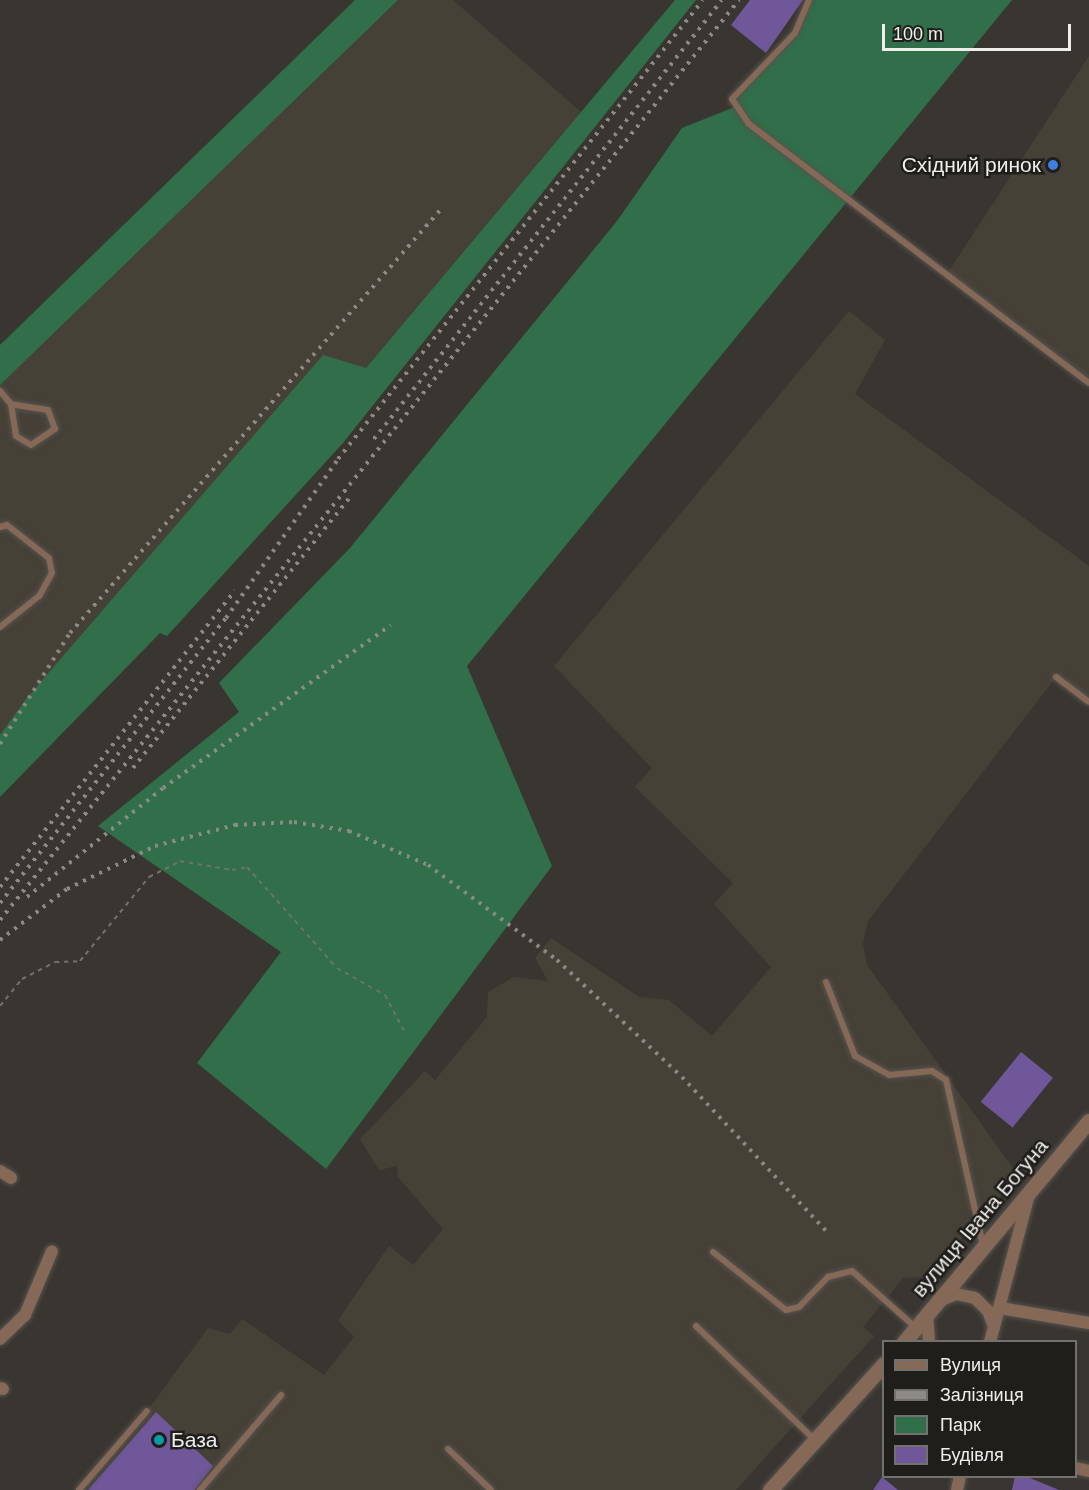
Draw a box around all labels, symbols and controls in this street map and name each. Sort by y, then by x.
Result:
scale bar [885,12,1074,50]
text: 100 m [893,24,943,44]
place label: Східний ринок [902,152,1041,178]
marker: Східний ринок [1046,158,1060,172]
street label: вулиця Івана Богуна [907,1134,1053,1302]
legend [882,1340,1077,1478]
text: Вулиця [940,1355,1001,1375]
text: Залізниця [940,1385,1024,1405]
text: Парк [940,1415,981,1435]
place label: База [171,1427,218,1453]
marker: База [152,1433,166,1447]
text: Будівля [940,1445,1004,1465]

